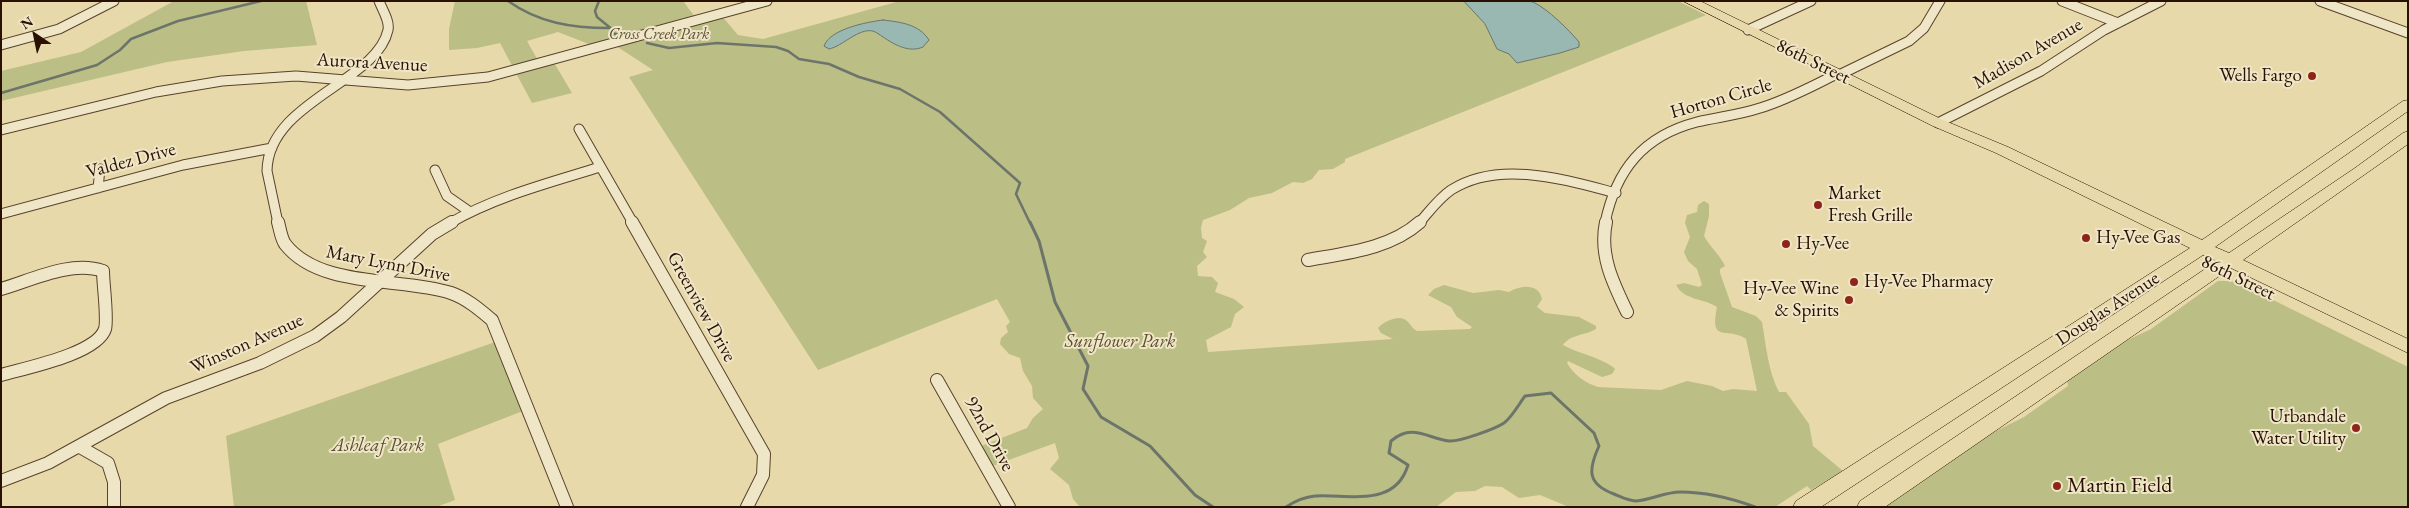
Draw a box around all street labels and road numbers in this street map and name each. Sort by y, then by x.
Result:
street label: Madison Avenue [1969,14,2087,94]
street label: 86th Street [1772,34,1854,90]
street label: Aurora Avenue [316,49,428,77]
street label: Horton Circle [1668,74,1774,124]
street label: Valdez Drive [84,138,178,184]
street label: Mary Lynn Drive [324,241,452,287]
street label: Greenview Drive [661,248,741,366]
street label: 86th Street [2197,250,2279,306]
street label: Douglas Avenue [2052,267,2164,351]
street label: Winston Avenue [187,309,307,379]
street label: 92nd Drive [959,392,1019,476]

